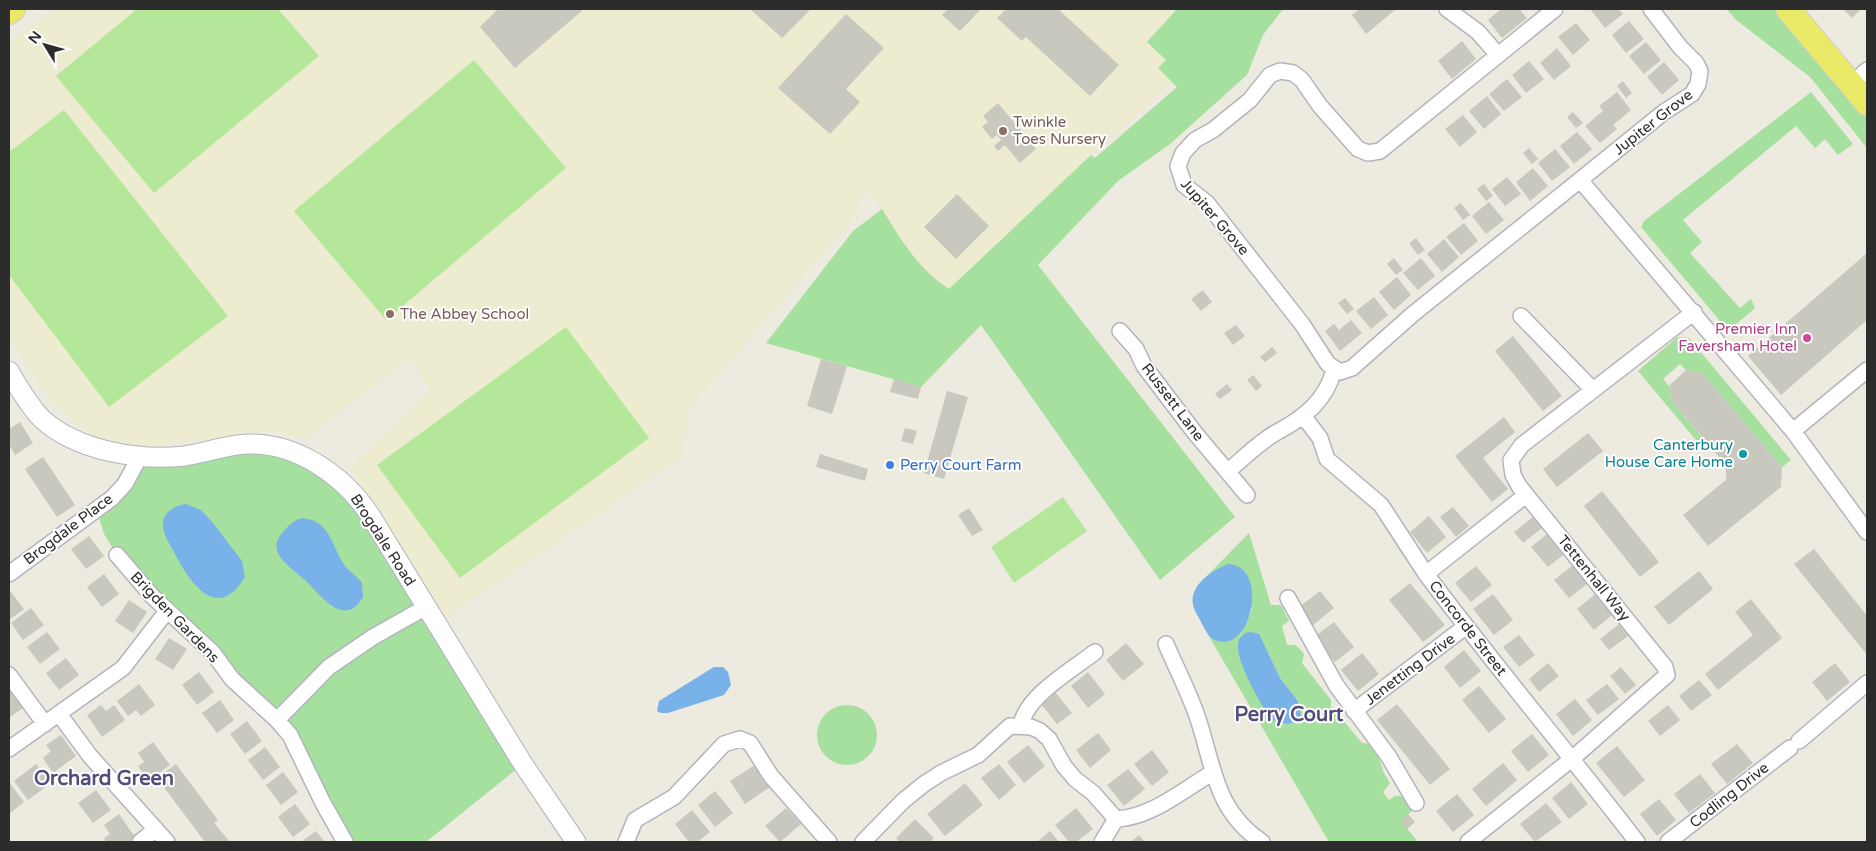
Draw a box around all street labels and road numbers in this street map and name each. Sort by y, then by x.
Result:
street label: Jupiter Grove [1610,86,1696,158]
street label: Jupiter Grove [1177,175,1253,259]
street label: Russett Lane [1138,360,1208,444]
street label: Brogdale Place [20,490,116,568]
street label: Brogdale Road [347,491,419,589]
street label: Tettenhall Way [1554,531,1634,625]
street label: Brigden Gardens [127,568,223,666]
street label: Concorde Street [1425,577,1511,679]
street label: Jenetting Drive [1362,629,1458,709]
street label: Codling Drive [1686,758,1772,832]

